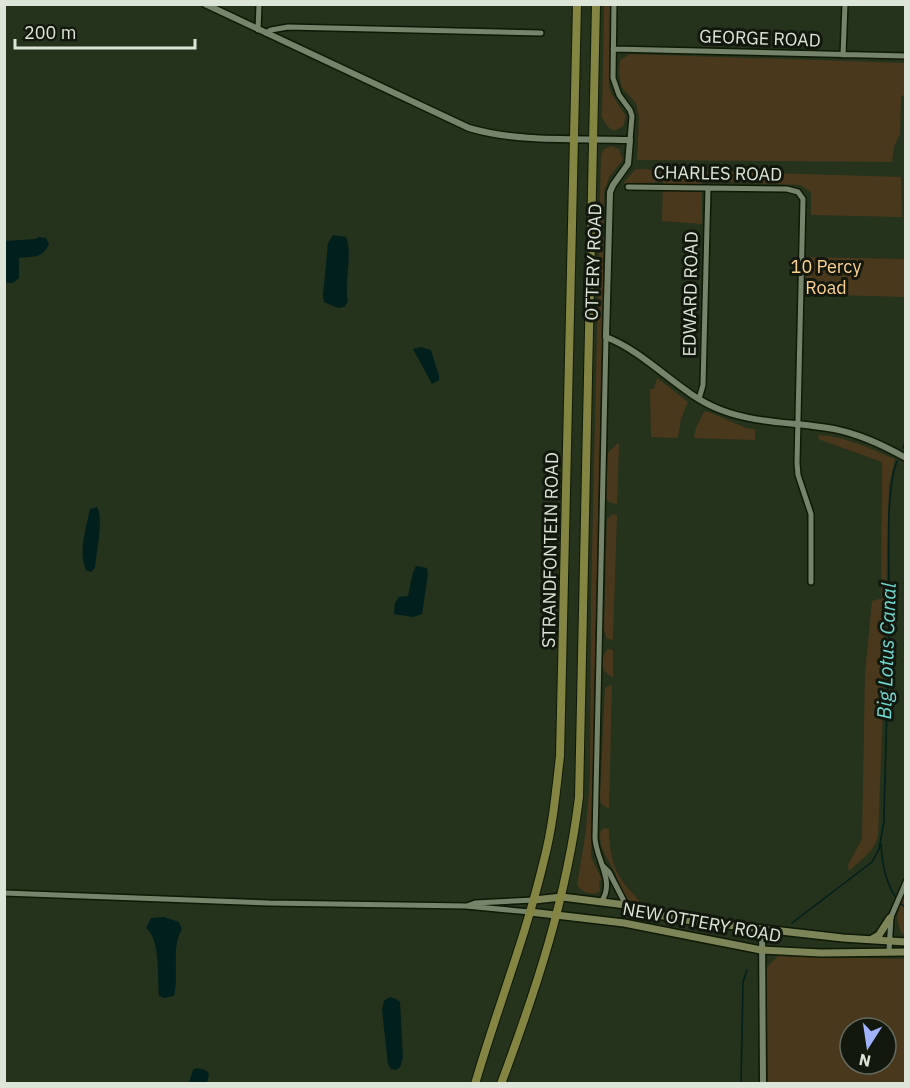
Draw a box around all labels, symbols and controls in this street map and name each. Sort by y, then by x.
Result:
scale bar [15,12,195,50]
text: 200 m [24,21,76,44]
street label: GEORGE ROAD [699,24,821,52]
street label: CHARLES ROAD [654,160,782,186]
street label: OTTERY ROAD [579,203,607,321]
street label: EDWARD ROAD [677,231,703,357]
park label: 10 Percy Road [791,255,861,299]
street label: STRANDFONTEIN ROAD [537,452,563,648]
water label: Big Lotus Canal [870,582,902,720]
street label: NEW OTTERY ROAD [621,897,783,947]
north arrow [838,1016,898,1076]
text: N [857,1050,873,1072]

